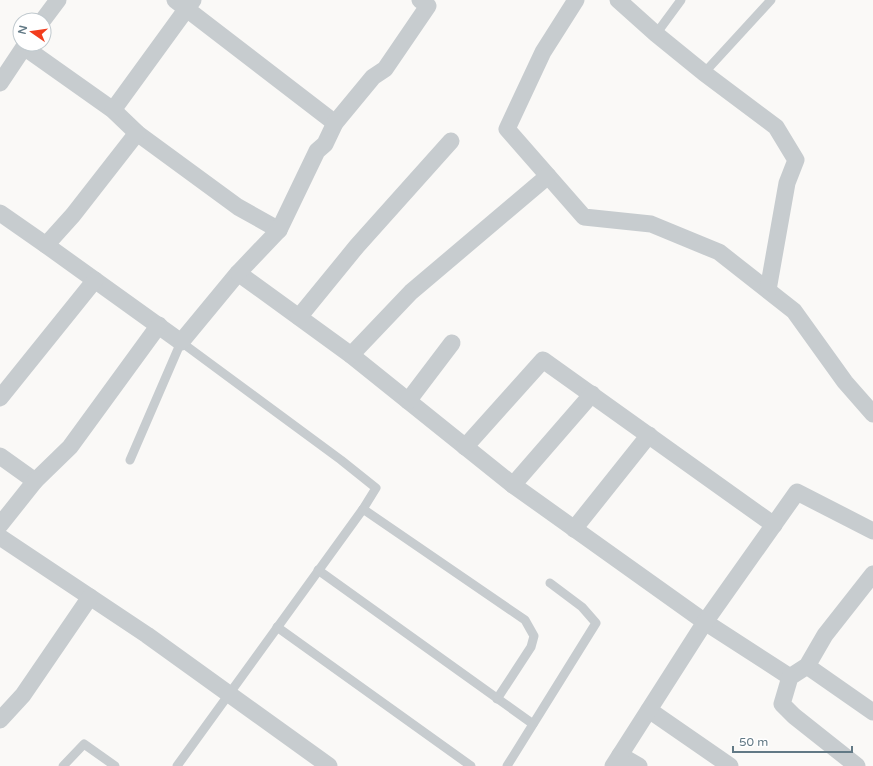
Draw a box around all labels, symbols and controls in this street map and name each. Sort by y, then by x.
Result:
north arrow [12,12,52,52]
text: N [15,24,30,36]
scale bar [733,728,852,754]
text: 50 m [739,735,768,749]

